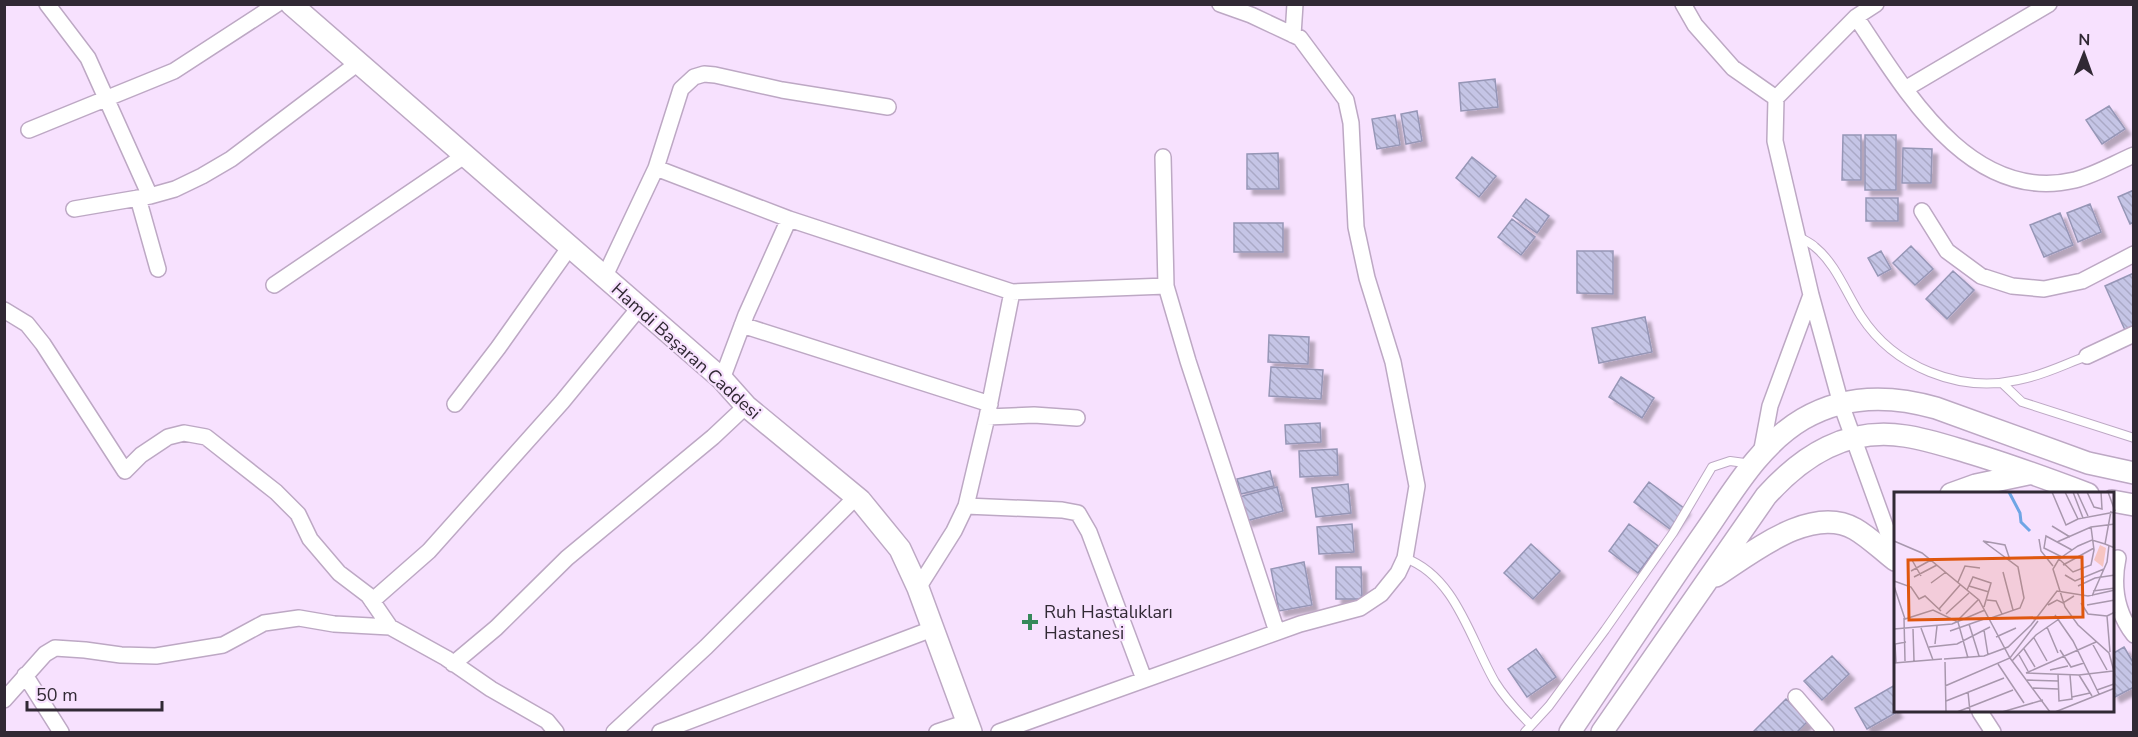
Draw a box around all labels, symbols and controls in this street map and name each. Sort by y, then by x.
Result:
north arrow [2054,24,2114,84]
text: N [2078,29,2090,51]
street label: Hamdi Başaran Caddesi [606,277,766,425]
inset map [1894,492,2114,713]
place label: Ruh Hastalıkları Hastanesi [1044,600,1173,645]
marker: Ruh Hastalıkları Hastanesi [1021,613,1039,631]
scale bar [27,674,162,712]
text: 50 m [36,683,78,707]

